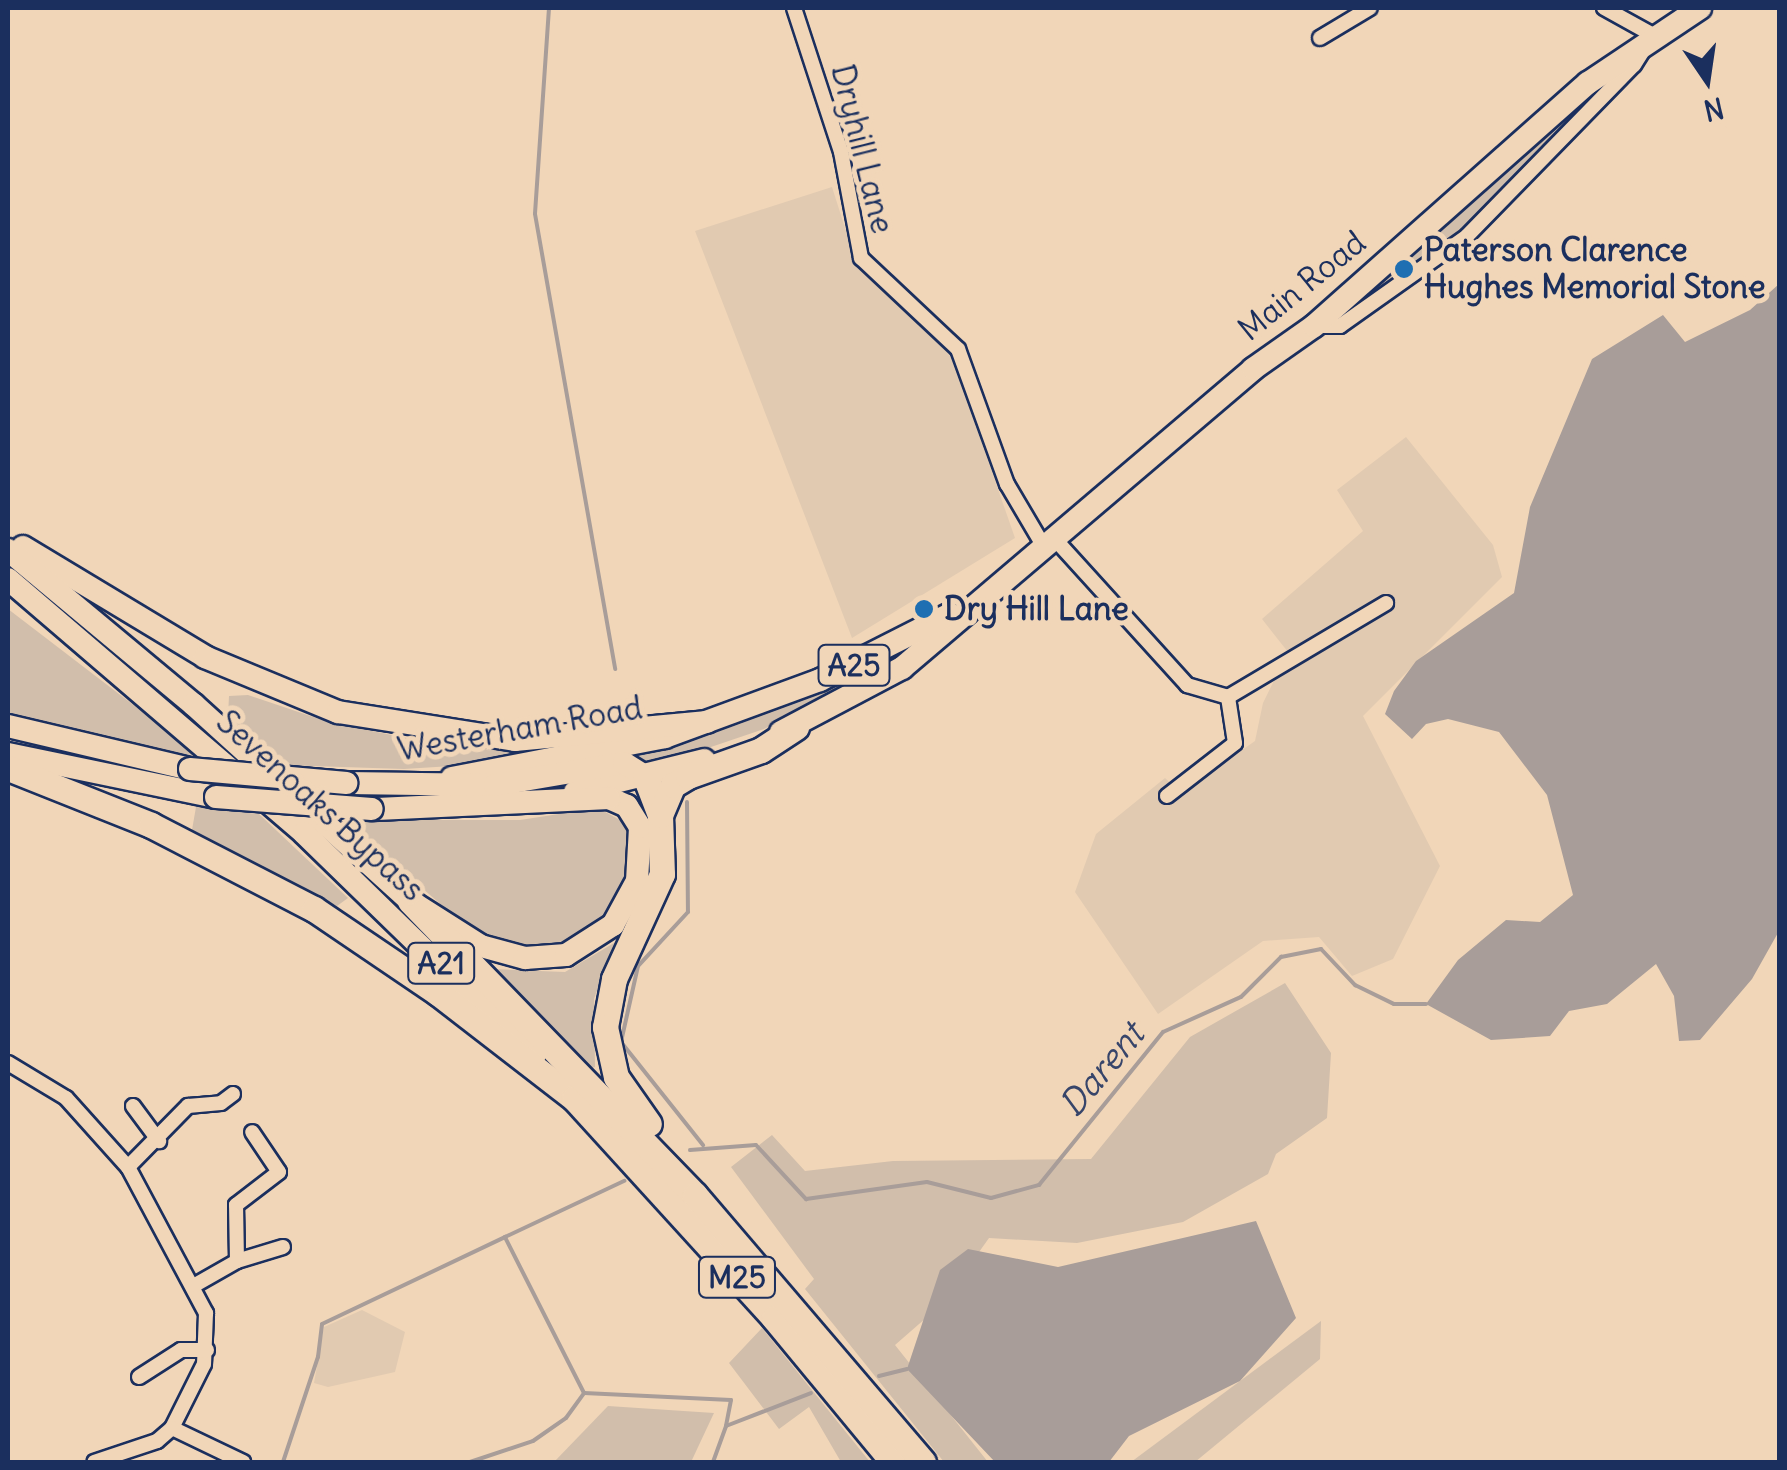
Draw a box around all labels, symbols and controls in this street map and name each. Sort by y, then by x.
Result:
north arrow [1657,30,1757,130]
street label: Dryhill Lane [822,61,902,237]
text: N [1700,90,1727,129]
street label: Main Road [1231,223,1373,349]
place label: Paterson Clarence Hughes Memorial Stone [1424,232,1765,307]
marker: Paterson Clarence Hughes Memorial Stone [1393,258,1415,280]
place label: Dry Hill Lane [944,590,1129,628]
marker: Dry Hill Lane [913,598,935,620]
road number: A25 [816,640,892,690]
street label: Westerham Road [395,689,645,769]
street label: Sevenoaks Bypass [208,703,432,909]
road number: A21 [406,938,476,988]
water label: Darent [1050,1014,1152,1124]
road number: M25 [697,1252,777,1302]

